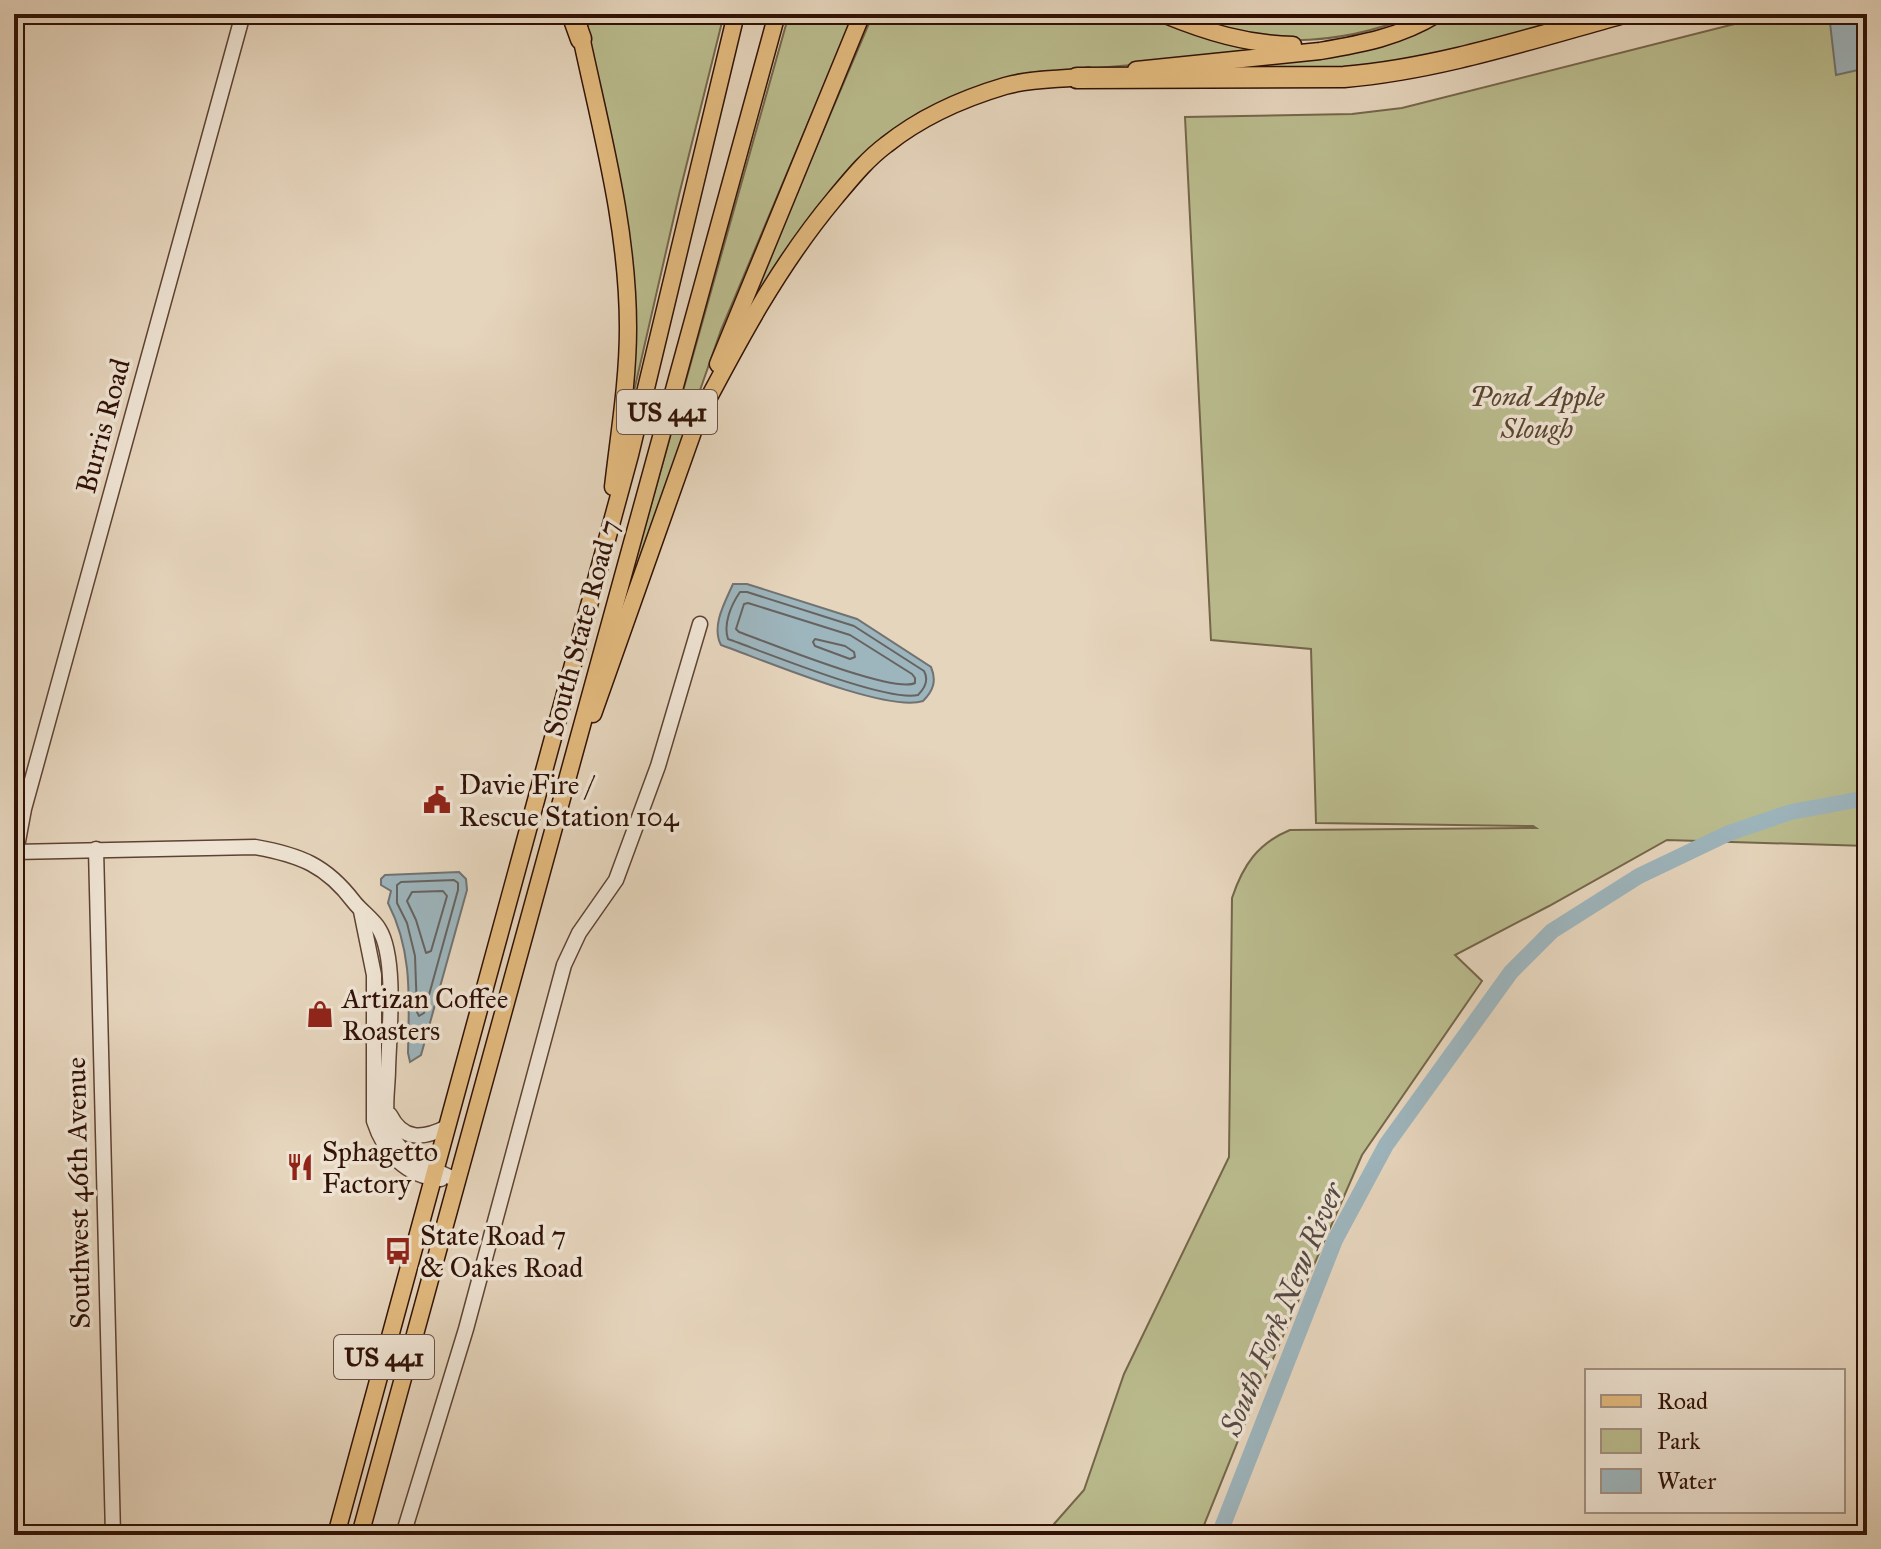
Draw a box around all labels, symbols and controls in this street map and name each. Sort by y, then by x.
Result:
street label: Burris Road [68,355,138,497]
park label: Pond Apple Slough [1470,379,1605,446]
road number: US 441 [617,390,717,434]
street label: South State Road 7 [535,516,627,740]
place label: Davie Fire / Rescue Station 104 [459,767,680,834]
public building icon: Davie Fire / Rescue Station 104 [422,785,452,815]
place label: Artizan Coffee Roasters [341,981,508,1048]
shop icon: Artizan Coffee Roasters [305,999,335,1029]
street label: Southwest 46th Avenue [58,1057,98,1329]
place label: Sphagetto Factory [322,1134,438,1201]
restaurant icon: Sphagetto Factory [285,1152,315,1182]
water label: South Fork New River [1212,1176,1352,1442]
place label: State Road 7 & Oakes Road [420,1218,583,1285]
bus stop icon: State Road 7 & Oakes Road [383,1236,413,1266]
road number: US 441 [334,1335,434,1379]
legend [1585,1369,1845,1513]
text: Road [1657,1386,1708,1416]
text: Park [1657,1426,1701,1456]
text: Water [1657,1466,1716,1496]

